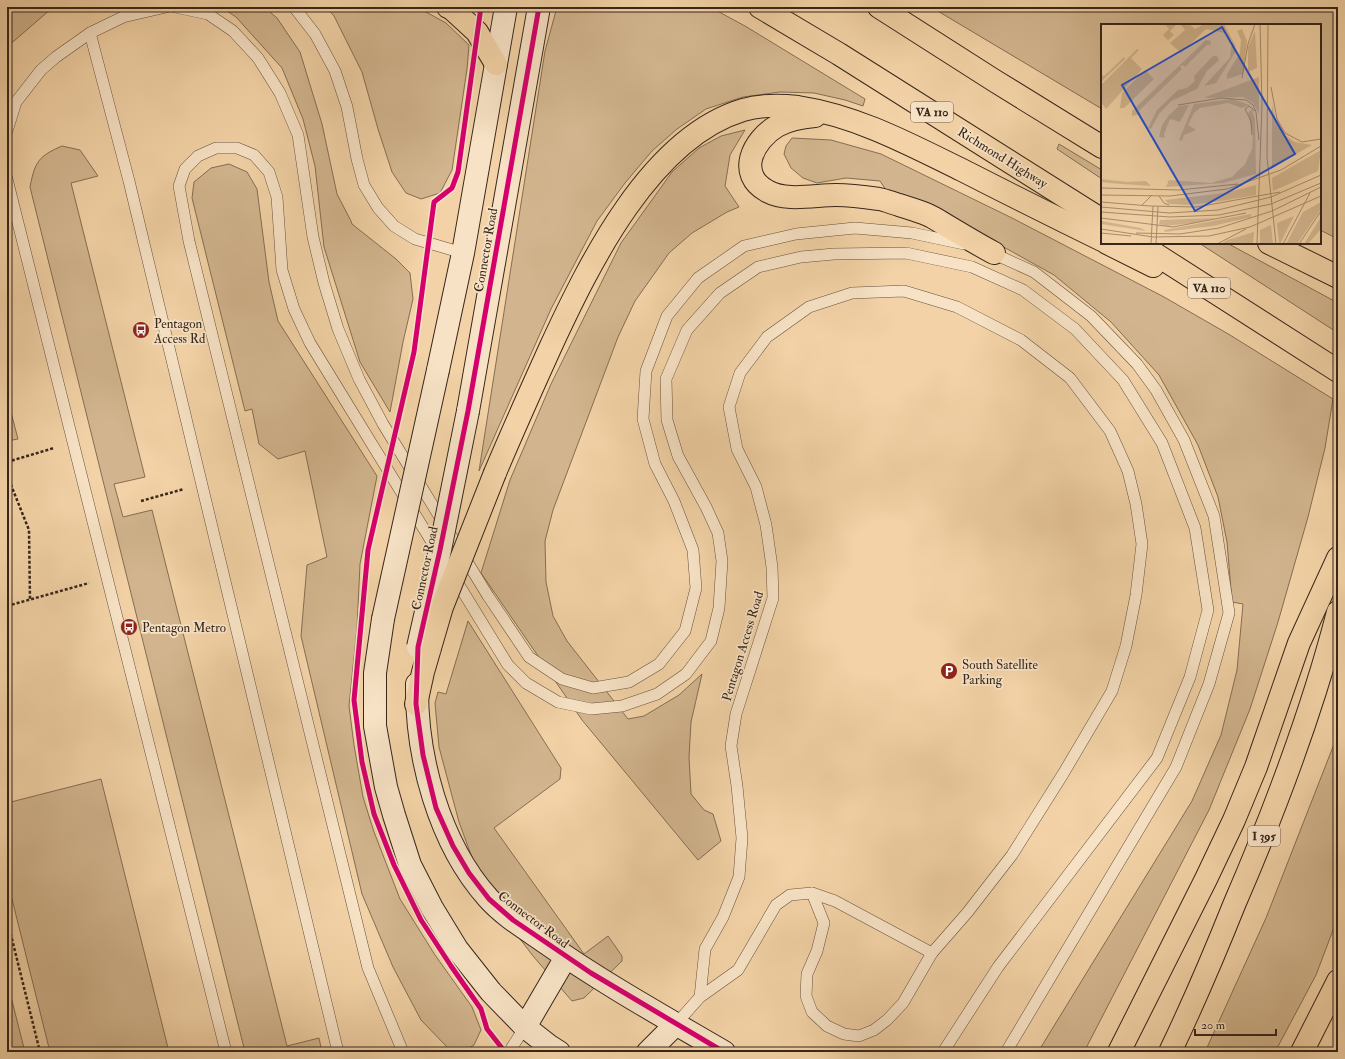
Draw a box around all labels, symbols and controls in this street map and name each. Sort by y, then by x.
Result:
inset map [1101,24,1321,244]
road number: VA 110 [911,102,953,122]
street label: Richmond Highway [954,124,1051,193]
street label: Connector Road [471,206,501,293]
road number: VA 110 [1188,278,1230,298]
place label: Pentagon Access Rd [153,316,206,347]
bus stop icon: Pentagon Access Rd [131,320,151,340]
street label: Connector Road [408,524,442,611]
street label: Pentagon Access Road [719,589,767,703]
bus stop icon: Pentagon Metro [119,617,139,637]
place label: Pentagon Metro [142,620,226,636]
place label: South Satellite Parking [962,657,1038,688]
parking icon: South Satellite Parking [939,661,959,681]
road number: I 395 [1248,826,1280,846]
street label: Connector Road [495,888,573,952]
scale bar [1195,1011,1276,1037]
text: 20 m [1201,1018,1226,1033]

